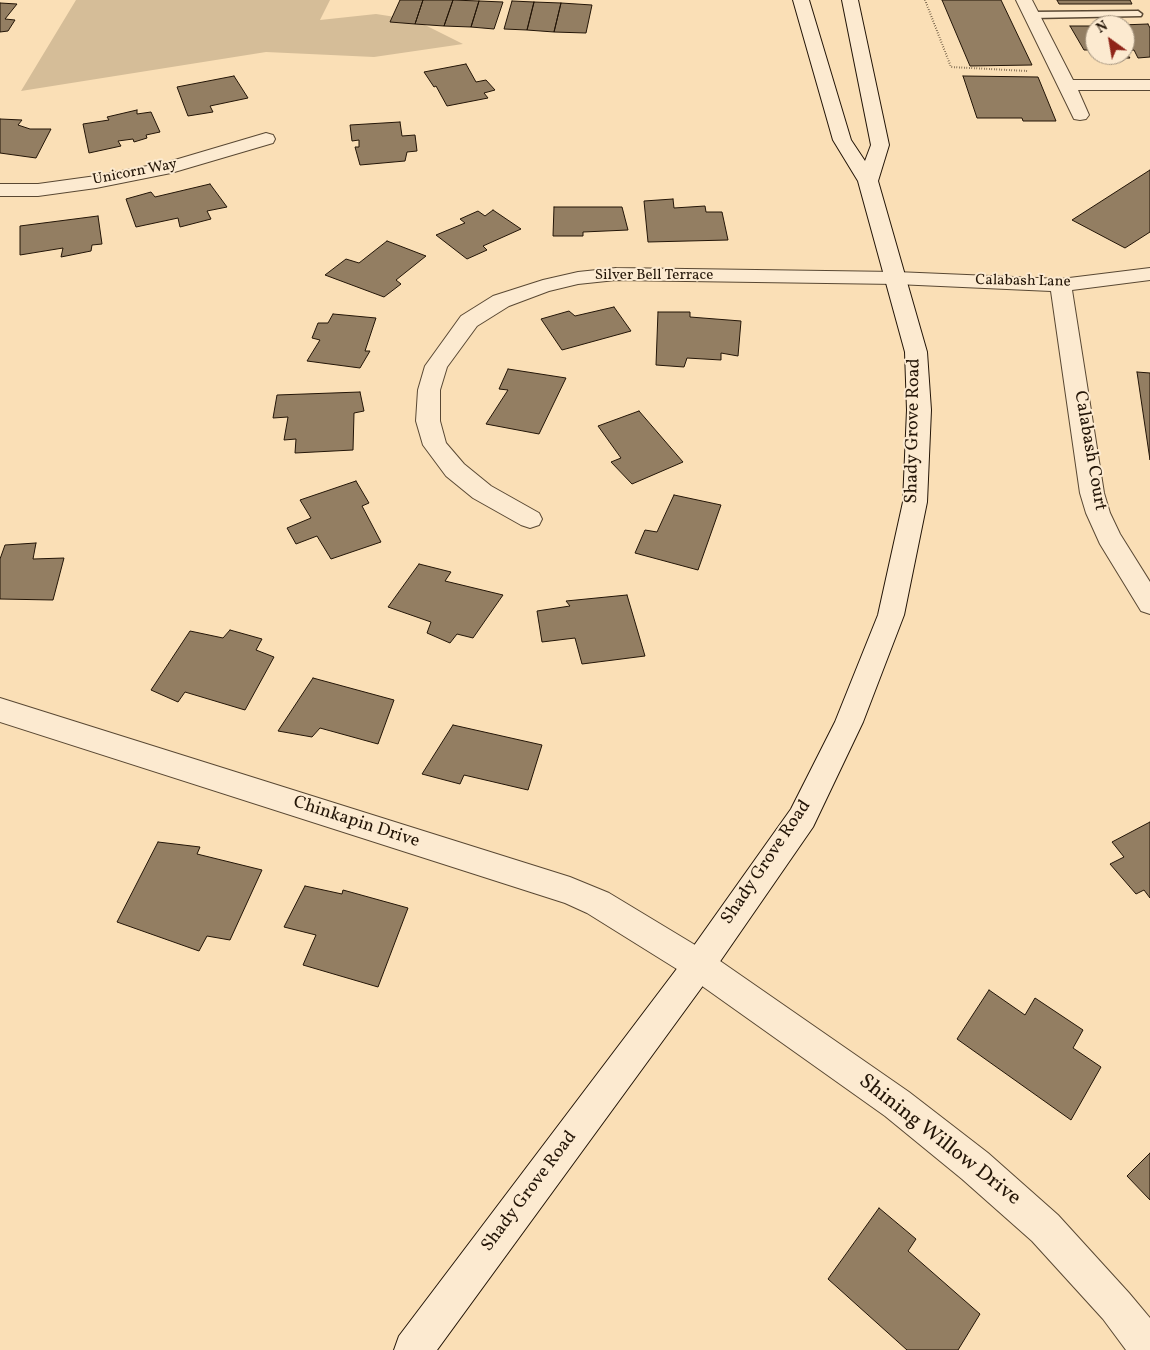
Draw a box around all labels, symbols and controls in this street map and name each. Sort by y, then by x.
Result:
north arrow [1085,15,1135,65]
text: N [1093,17,1112,38]
street label: Unicorn Way [91,156,179,190]
street label: Silver Bell Terrace [595,267,713,285]
street label: Calabash Lane [975,272,1071,292]
street label: Shady Grove Road [902,358,926,504]
street label: Calabash Court [1068,389,1110,513]
street label: Chinkapin Drive [290,792,422,854]
street label: Shady Grove Road [717,797,817,929]
street label: Shining Willow Drive [853,1070,1025,1212]
street label: Shady Grove Road [478,1127,582,1257]

